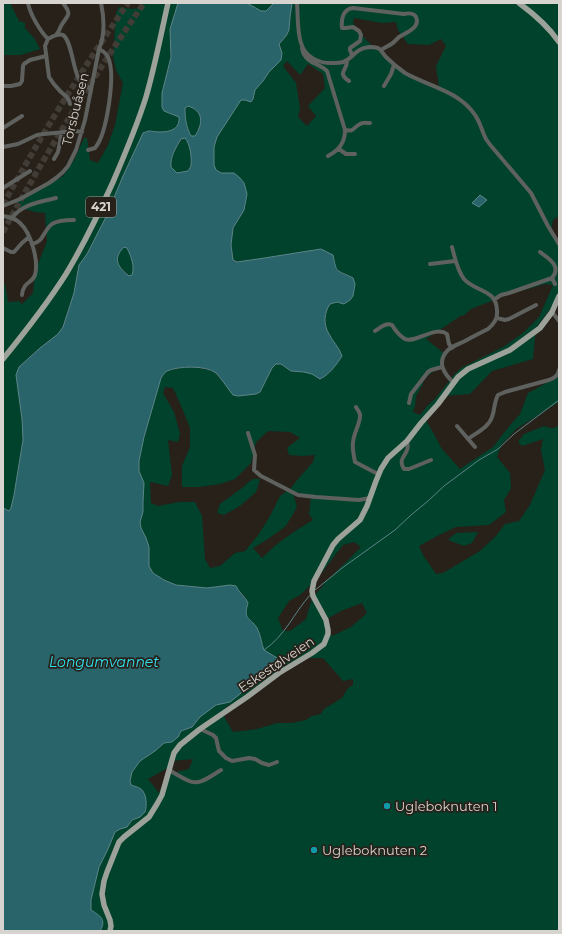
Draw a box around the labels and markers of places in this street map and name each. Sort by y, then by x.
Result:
place label: Ugleboknuten 1 [395,798,497,814]
marker: Ugleboknuten 1 [382,801,392,811]
place label: Ugleboknuten 2 [322,842,427,858]
marker: Ugleboknuten 2 [309,845,319,855]

